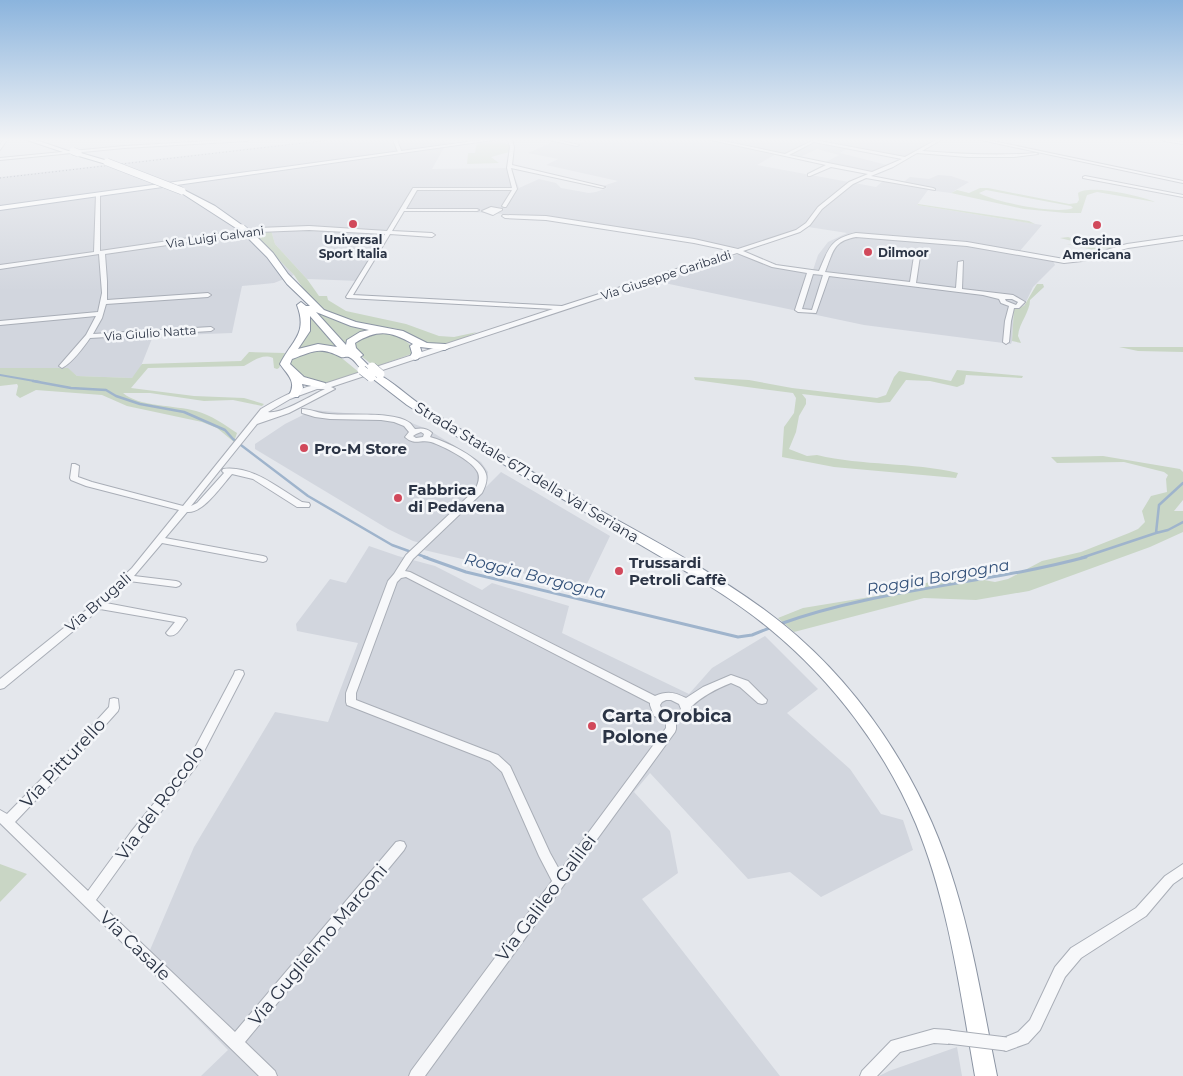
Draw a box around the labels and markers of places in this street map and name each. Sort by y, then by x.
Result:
marker: Universal Sport Italia [347,218,359,230]
marker: Cascina Americana [1091,219,1103,231]
place label: Universal Sport Italia [319,232,387,261]
place label: Cascina Americana [1062,233,1131,262]
place label: Dilmoor [878,245,929,260]
marker: Dilmoor [862,246,874,258]
place label: Pro-M Store [314,439,407,458]
marker: Pro-M Store [298,442,310,454]
place label: Fabbrica di Pedavena [408,480,505,516]
marker: Fabbrica di Pedavena [392,492,404,504]
place label: Trussardi Petroli Caffè [629,553,726,589]
marker: Trussardi Petroli Caffè [613,565,625,577]
place label: Carta Orobica Polone [602,705,732,748]
marker: Carta Orobica Polone [586,720,598,732]

